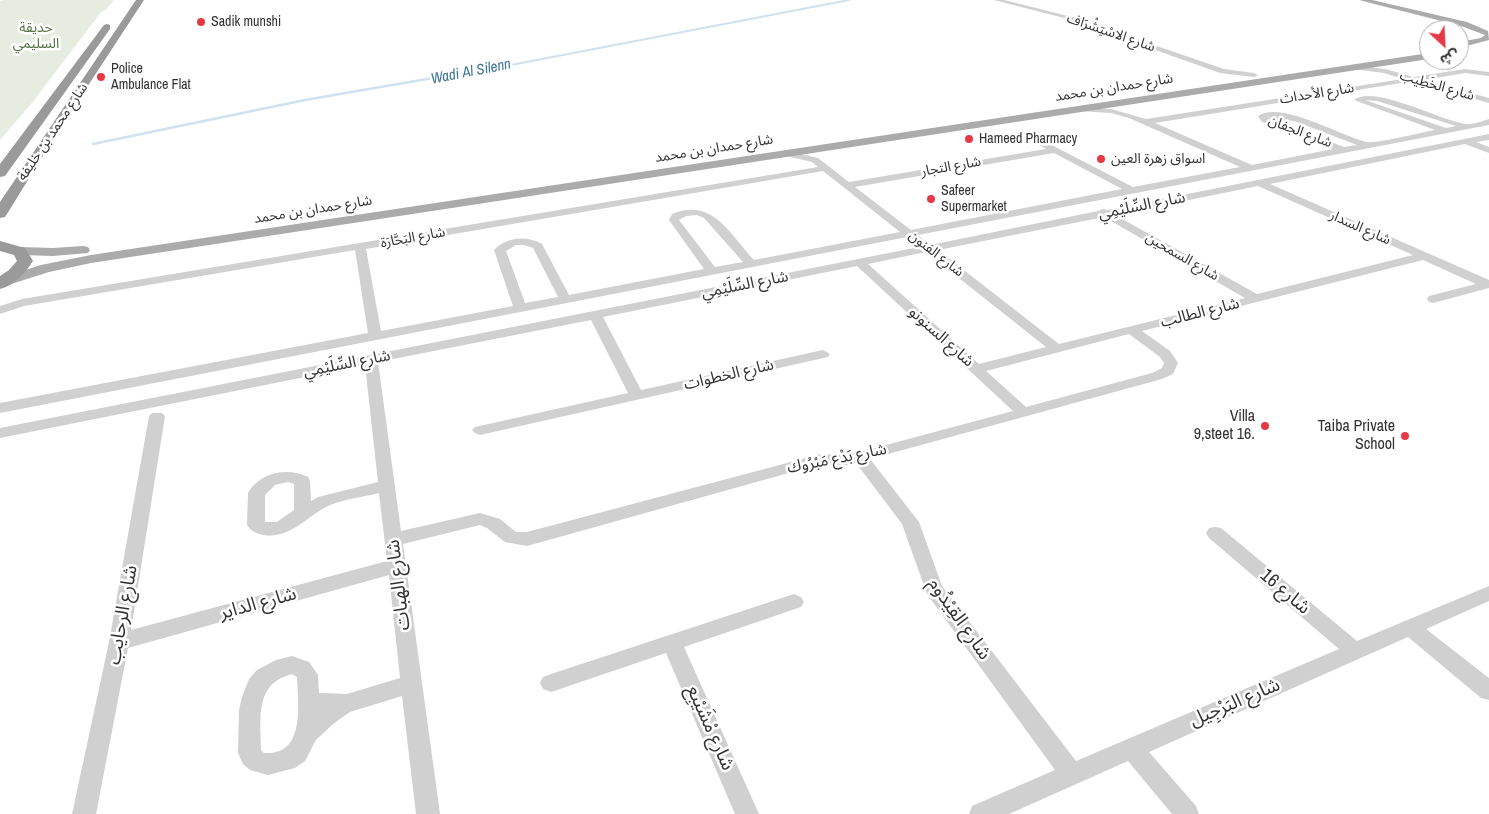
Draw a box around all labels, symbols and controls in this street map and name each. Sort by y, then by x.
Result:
street label: شارع الاسْتِشْرَاف [1065,10,1157,56]
place label: Sadik munshi [211,14,281,30]
marker: Sadik munshi [195,16,207,28]
park label: حديقة السليمي [13,20,59,52]
north arrow [1419,20,1469,70]
text: ش [1437,45,1462,70]
water label: Wadi Al Silenn [429,55,513,89]
place label: Police Ambulance Flat [111,61,191,94]
street label: شارع الخَطِيب [1398,67,1476,105]
street label: شارع حمدان بن محمد [1054,70,1174,106]
marker: Police Ambulance Flat [95,71,107,83]
street label: شارع محمد بن خليفة [14,80,92,184]
street label: شارع الأحداث [1279,80,1355,108]
street label: شارع الجفان [1266,112,1334,152]
street label: شارع حمدان بن محمد [654,131,774,167]
place label: Hameed Pharmacy [979,131,1077,147]
marker: Hameed Pharmacy [963,133,975,145]
place label: اسواق زهرة العين [1111,151,1205,167]
street label: شارع التجار [920,153,982,181]
marker: اسواق زهرة العين [1095,153,1107,165]
place label: Safeer Supermarket [941,183,1007,216]
street label: شارع السِّلَيْمِي [1097,188,1187,224]
street label: شارع حمدان بن محمد [253,192,373,228]
marker: Safeer Supermarket [925,193,937,205]
street label: شارع السدار [1327,207,1393,249]
street label: شارع البَحَّارَة [379,224,447,252]
street label: شارع الفنون [905,227,967,281]
street label: شارع السمحين [1142,229,1222,285]
street label: شارع السِّلَيْمِي [700,267,790,303]
street label: شارع الطالب [1159,294,1241,332]
street label: شارع السنونو [904,303,978,371]
street label: شارع السِّلَيْمِي [302,346,392,382]
street label: شارع الخطوات [682,355,776,395]
place label: Villa 9,steet 16. [1194,407,1255,445]
place label: Taiba Private School [1317,417,1395,455]
marker: Villa 9,steet 16. [1259,420,1271,432]
marker: Taiba Private School [1399,430,1411,442]
street label: شارع بَدْع مَبْرُوك [786,440,888,478]
street label: شارع الهبات [382,538,416,632]
street label: شارع الرحايب [103,563,143,667]
street label: شارع 16 [1255,564,1315,620]
street label: شارع القِيْدُوم [922,574,996,664]
street label: شارع الداير [217,583,299,625]
street label: شارع البَرْجِيل [1186,674,1284,732]
street label: شارع مْشَيْبِع [681,682,739,774]

